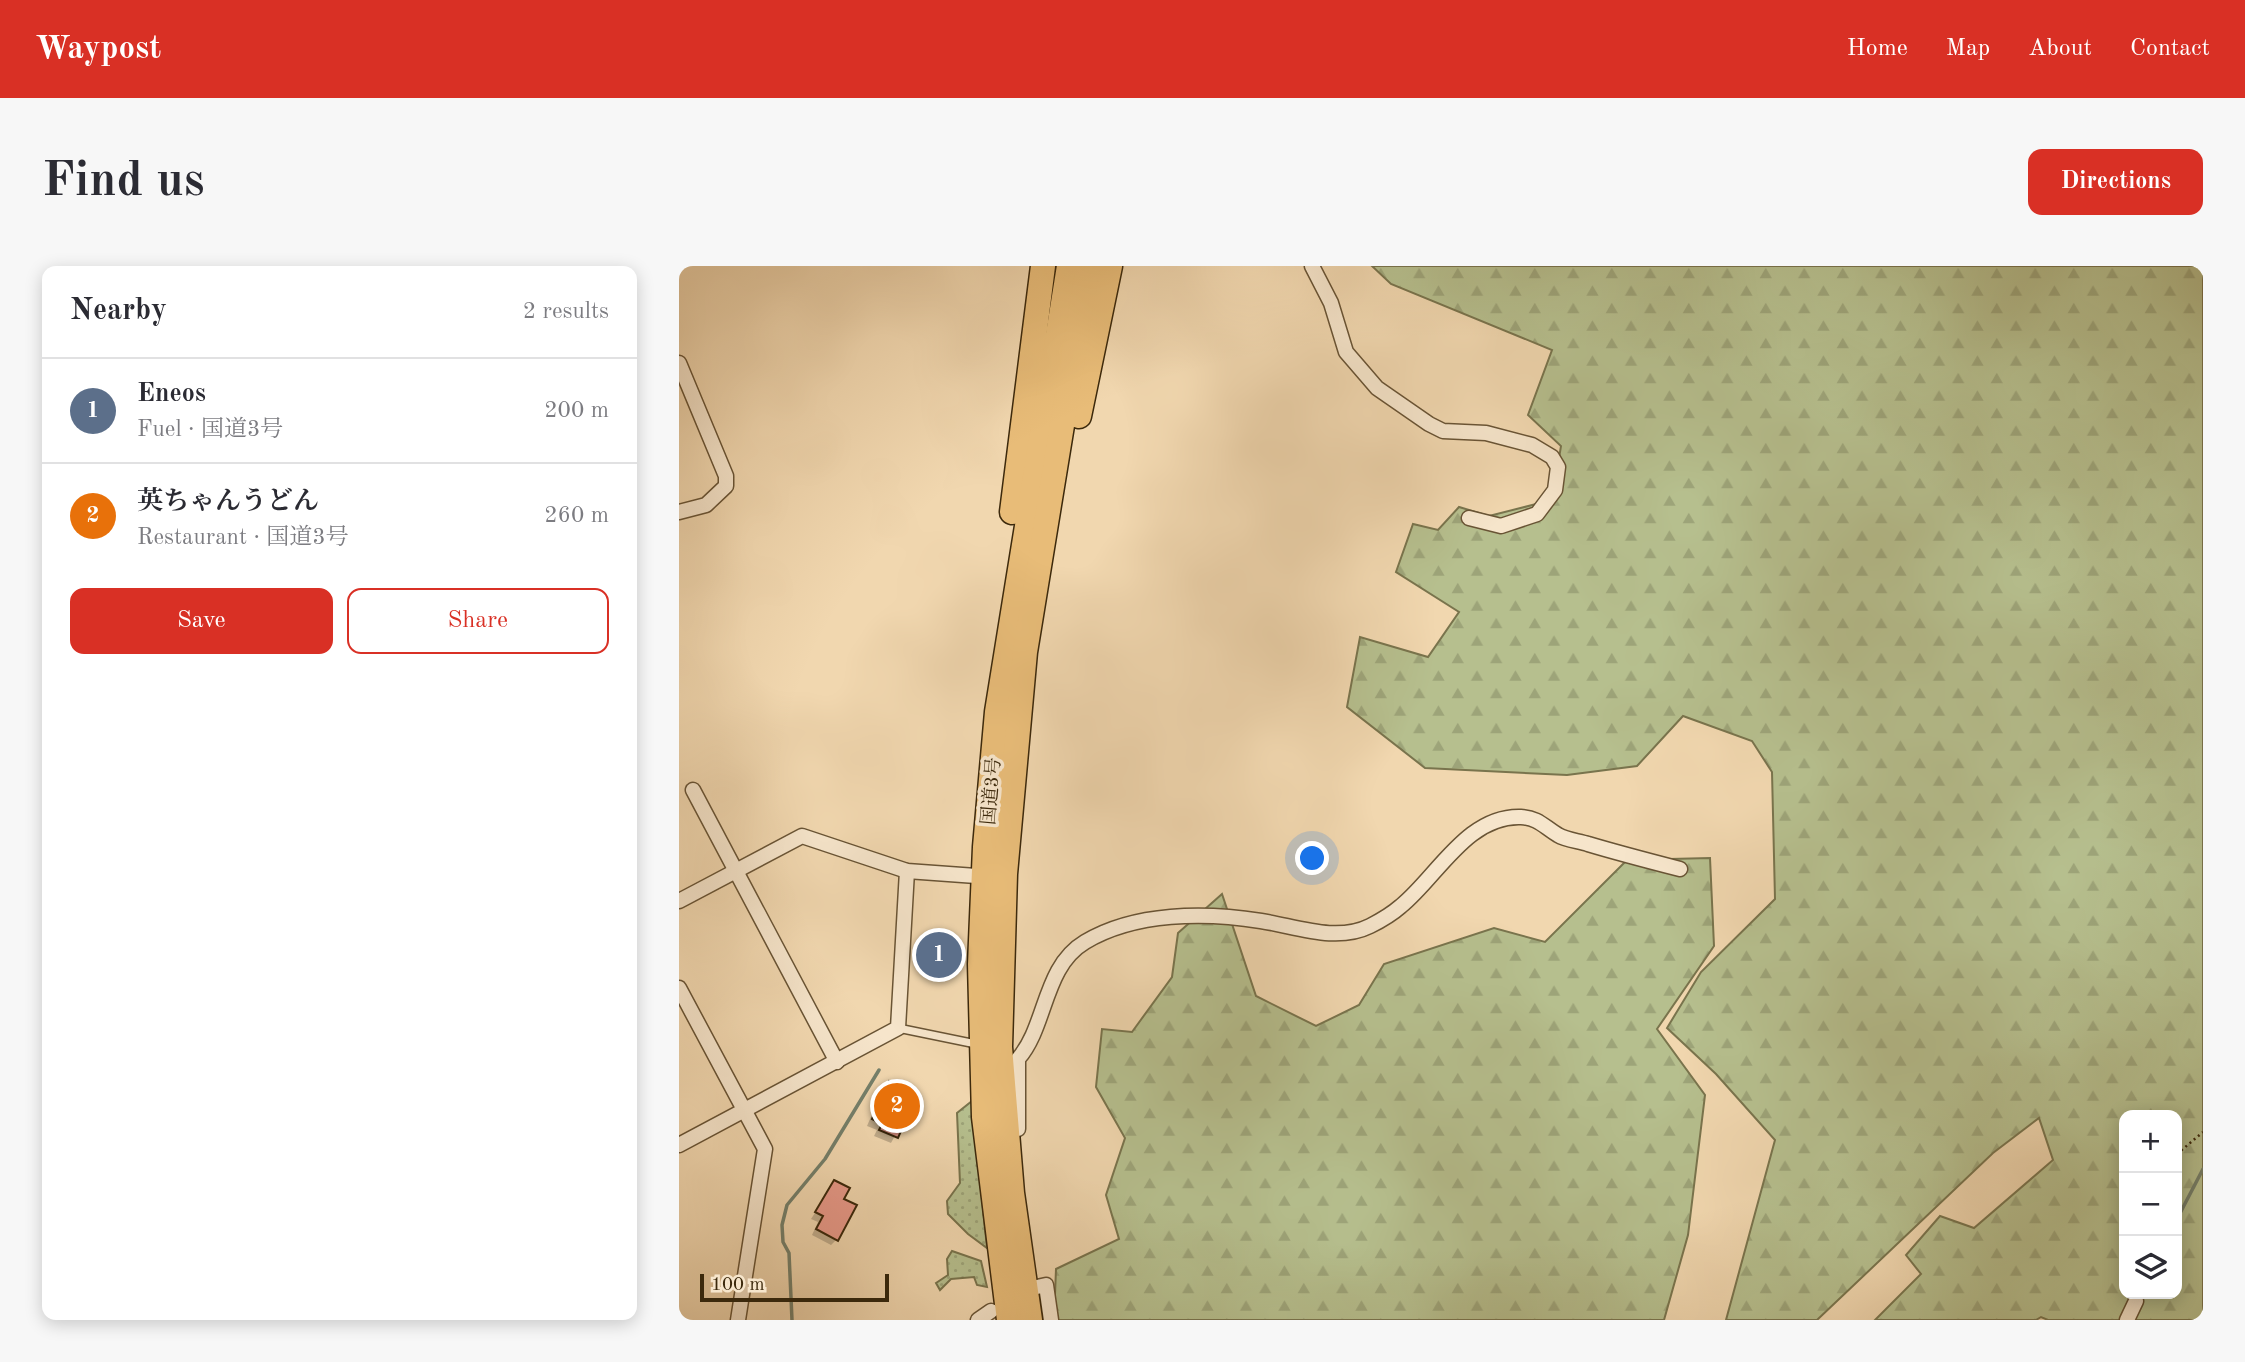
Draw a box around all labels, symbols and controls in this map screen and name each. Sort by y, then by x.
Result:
text: Waypost [35,33,161,66]
text: Home [1847,37,1908,61]
text: Map [1946,37,1990,61]
text: About [2028,37,2092,61]
text: Contact [2130,37,2210,61]
button: Directions [2028,149,2203,215]
text: Find us [42,158,205,207]
text: Nearby [70,296,167,326]
text: 2 results [523,300,609,323]
text: Eneos [137,381,206,407]
text: 1 [86,399,100,422]
text: 200 m [544,399,609,422]
text: Fuel · 国道3号 [137,418,283,441]
text: 英ちゃんうどん [137,489,319,515]
text: 2 [86,504,100,527]
text: 260 m [544,504,609,527]
text: Restaurant · 国道3号 [137,526,349,549]
button: Save [70,588,333,654]
button: Share [347,588,609,654]
street label: 国道3号 [978,756,1005,826]
your location [1295,841,1329,875]
pin: 1 [916,929,962,981]
pin: 2 [874,1080,920,1132]
map controls [2119,1110,2182,1299]
button: + [2119,1110,2182,1173]
button: − [2119,1173,2182,1236]
button: layers [2119,1236,2182,1299]
scale bar [700,1271,889,1303]
text: 100 m [711,1276,764,1295]

